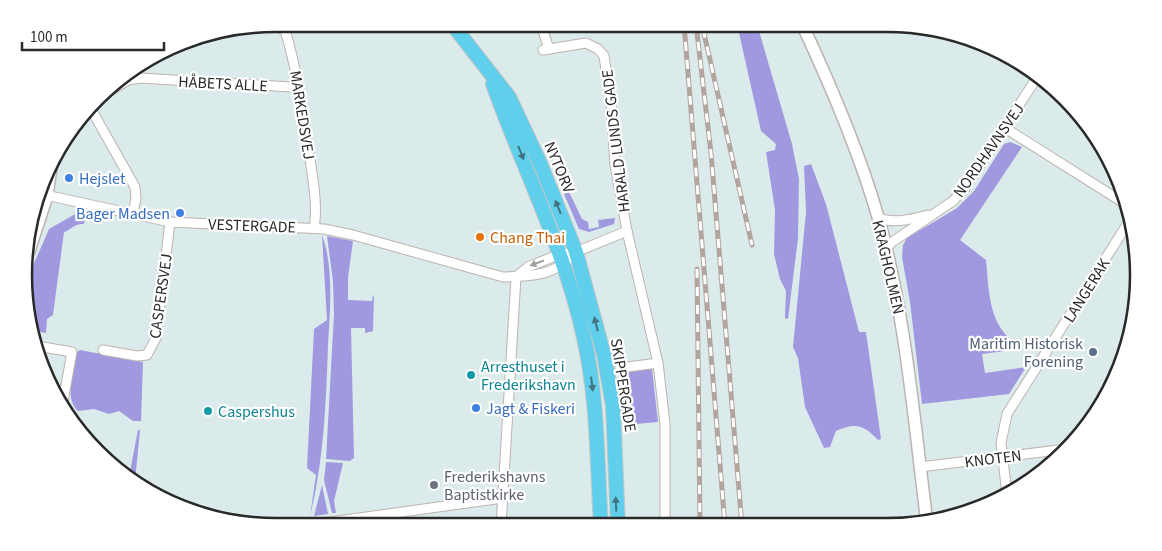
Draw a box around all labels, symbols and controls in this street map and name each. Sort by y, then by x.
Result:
scale bar [22,20,165,52]
text: 100 m [30,27,68,48]
street label: HARALD LUNDS GADE [596,68,636,214]
street label: MARKEDSVEJ [284,69,320,161]
street label: HÅBETS ALLE [178,71,268,97]
street label: NORDHAVNSVEJ [948,99,1029,202]
street label: NYTORV [538,138,580,197]
one-way arrow [517,146,525,160]
place label: Hejslet [79,168,126,190]
marker: Hejslet [63,172,75,184]
one-way arrow [553,199,561,214]
place label: Bager Madsen [76,203,170,225]
marker: Bager Madsen [174,207,186,219]
street label: VESTERGADE [208,213,296,239]
street label: KRAGHOLMEN [867,218,910,316]
place label: Chang Thai [490,227,565,249]
marker: Chang Thai [474,231,486,243]
street label: CASPERSVEJ [144,252,178,340]
street label: LANGERAK [1058,253,1116,327]
one-way arrow [529,259,544,267]
one-way arrow [592,317,600,332]
place label: Maritim Historisk Forening [969,333,1083,373]
street label: SKIPPERGADE [605,337,641,434]
marker: Maritim Historisk Forening [1087,346,1099,358]
place label: Arresthuset i Frederikshavn [481,356,576,396]
marker: Arresthuset i Frederikshavn [465,369,477,381]
one-way arrow [589,376,597,392]
place label: Jagt & Fiskeri [486,398,575,420]
place label: Caspershus [218,401,295,423]
marker: Jagt & Fiskeri [470,402,482,414]
marker: Caspershus [202,405,214,417]
street label: KNOTEN [963,445,1023,473]
place label: Frederikshavns Baptistkirke [444,466,546,506]
marker: Frederikshavns Baptistkirke [428,479,440,491]
one-way arrow [612,496,620,512]

